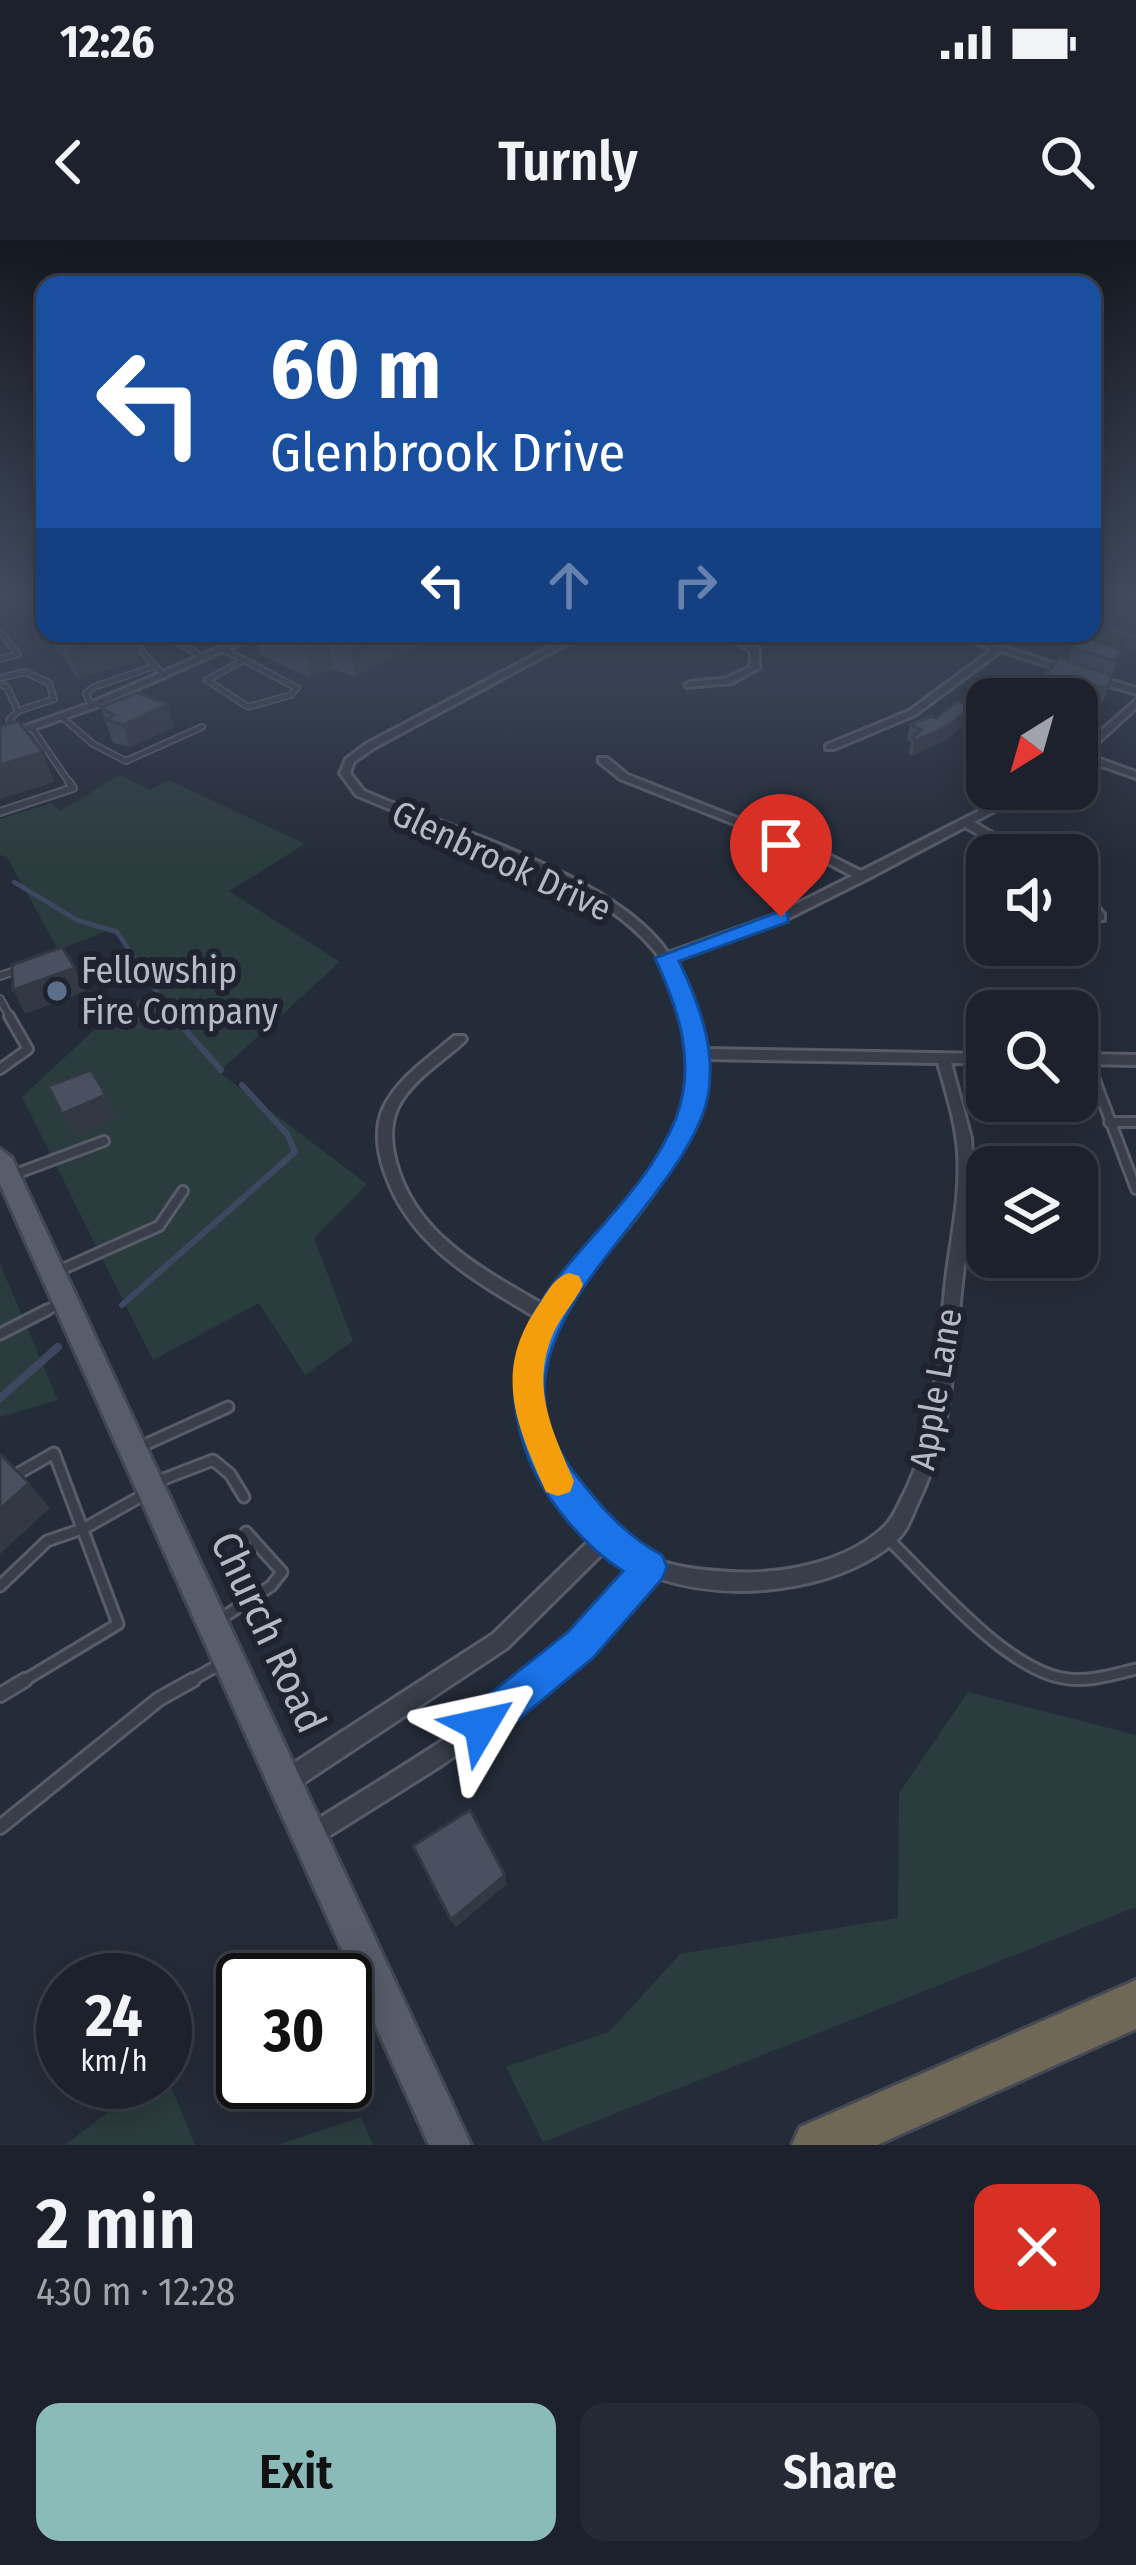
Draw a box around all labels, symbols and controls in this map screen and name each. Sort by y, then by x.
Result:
text: 12:26 [60,15,155,69]
icon: back [36,129,102,195]
icon: search [1034,129,1100,195]
text: Turnly [498,130,638,194]
text: 60 m [270,319,441,420]
icon: left [72,324,228,480]
text: Glenbrook Drive [270,421,625,485]
icon: left [410,552,476,618]
icon: ahead [536,552,602,618]
icon: right [662,552,728,618]
north arrow [966,678,1098,810]
map controls [966,678,1098,1278]
street label: Glenbrook Drive [385,791,618,931]
pin [730,794,832,917]
icon: arrive [748,812,814,878]
button: sound [966,834,1098,966]
place label: Fellowship Fire Company [81,949,278,1034]
marker: Fellowship Fire Company [44,978,70,1004]
button: search [966,990,1098,1122]
button: layers [966,1146,1098,1278]
street label: Apple Lane [900,1305,972,1473]
street label: Church Road [200,1524,336,1741]
position arrow [418,1662,544,1788]
speed limit sign: 30 [216,1953,372,2109]
text: 24 [85,1980,143,2052]
text: km/h [81,2043,147,2079]
text: 2 min [36,2181,196,2267]
button: close [974,2184,1100,2310]
text: 430 m · 12:28 [36,2269,235,2315]
button: Exit [36,2403,556,2541]
button: Share [580,2403,1100,2541]

